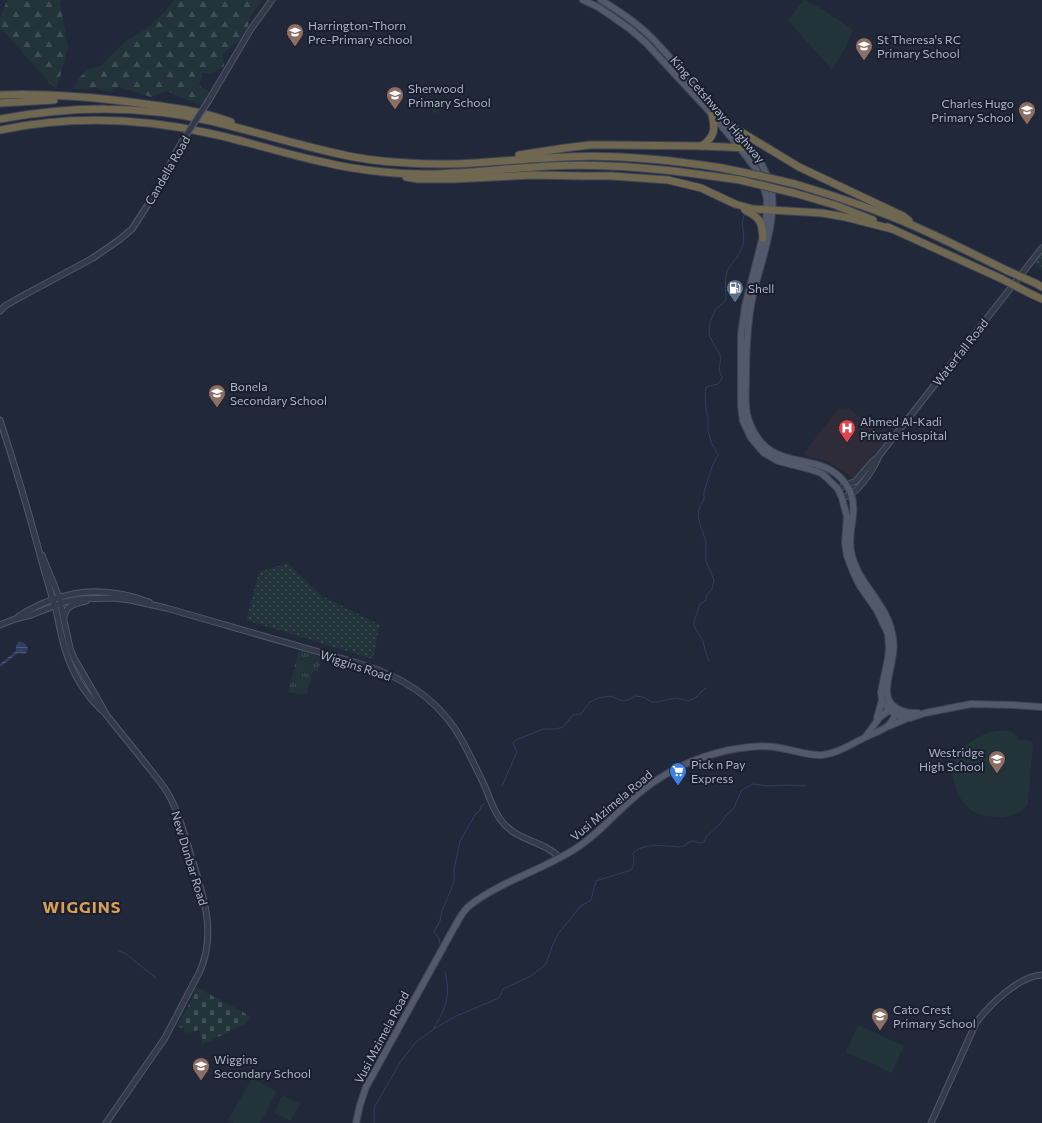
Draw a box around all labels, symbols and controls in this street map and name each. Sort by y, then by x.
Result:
place label: Harrington-Thorn Pre-Primary school [308,18,413,46]
school or university icon: Harrington-Thorn Pre-Primary school [285,22,305,47]
place label: St Theresa's RC Primary School [877,32,961,60]
school or university icon: St Theresa's RC Primary School [854,36,874,61]
street label: King Cetshwayo Highway [668,53,768,165]
place label: Sherwood Primary School [408,81,491,109]
school or university icon: Sherwood Primary School [385,85,405,110]
place label: Charles Hugo Primary School [931,96,1014,124]
school or university icon: Charles Hugo Primary School [1017,100,1037,125]
street label: Candella Road [142,133,192,207]
fuel station icon: Shell [725,278,745,303]
place label: Shell [748,281,774,295]
street label: Waterfall Road [930,316,991,388]
place label: Bonela Secondary School [230,379,327,407]
school or university icon: Bonela Secondary School [207,383,227,408]
place label: Ahmed Al-Kadi Private Hospital [860,414,947,442]
hospital icon: Ahmed Al-Kadi Private Hospital [837,418,857,443]
street label: Wiggins Road [319,647,393,683]
place label: Westridge High School [919,745,984,773]
school or university icon: Westridge High School [987,749,1007,774]
place label: Pick n Pay Express [691,757,745,785]
supermarket icon: Pick n Pay Express [668,761,688,786]
street label: Vusi Mzimela Road [567,767,655,843]
street label: New Dunbar Road [169,809,211,907]
district label: WIGGINS [43,897,121,916]
street label: Vusi Mzimela Road [351,989,411,1085]
place label: Cato Crest Primary School [893,1002,976,1030]
school or university icon: Cato Crest Primary School [870,1006,890,1031]
place label: Wiggins Secondary School [214,1052,311,1080]
school or university icon: Wiggins Secondary School [191,1056,211,1081]

